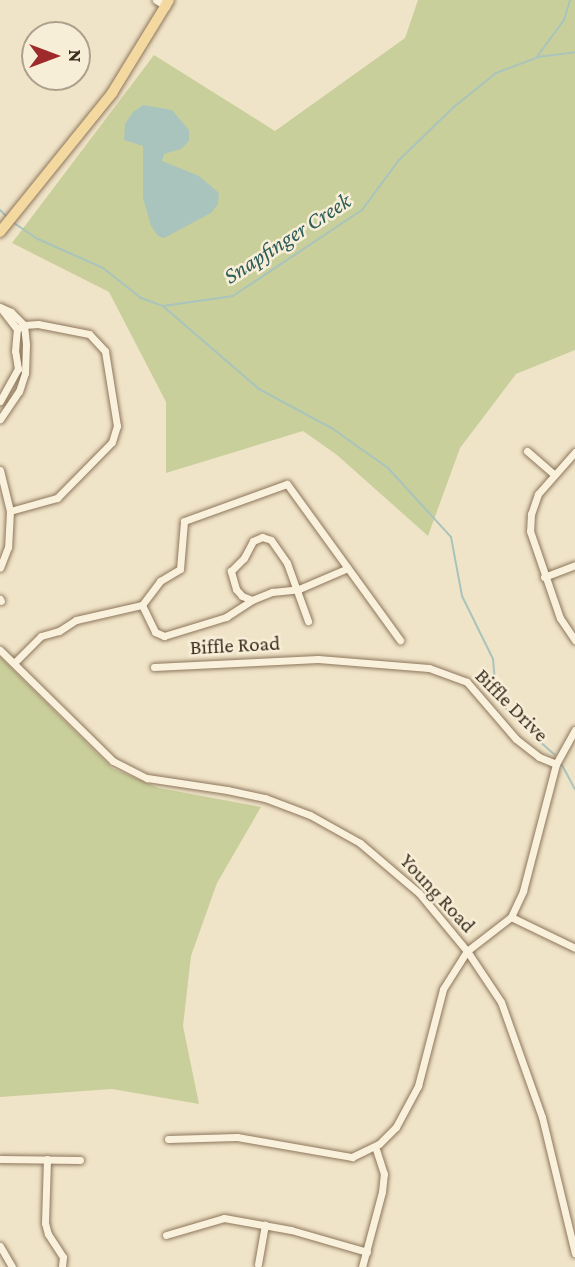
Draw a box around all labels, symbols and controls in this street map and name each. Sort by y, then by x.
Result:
north arrow [21,21,91,91]
text: N [65,50,86,62]
water label: Snapfinger Creek [218,186,356,290]
street label: Biffle Road [189,630,281,660]
street label: Biffle Drive [470,663,554,747]
street label: Young Road [395,848,481,938]

